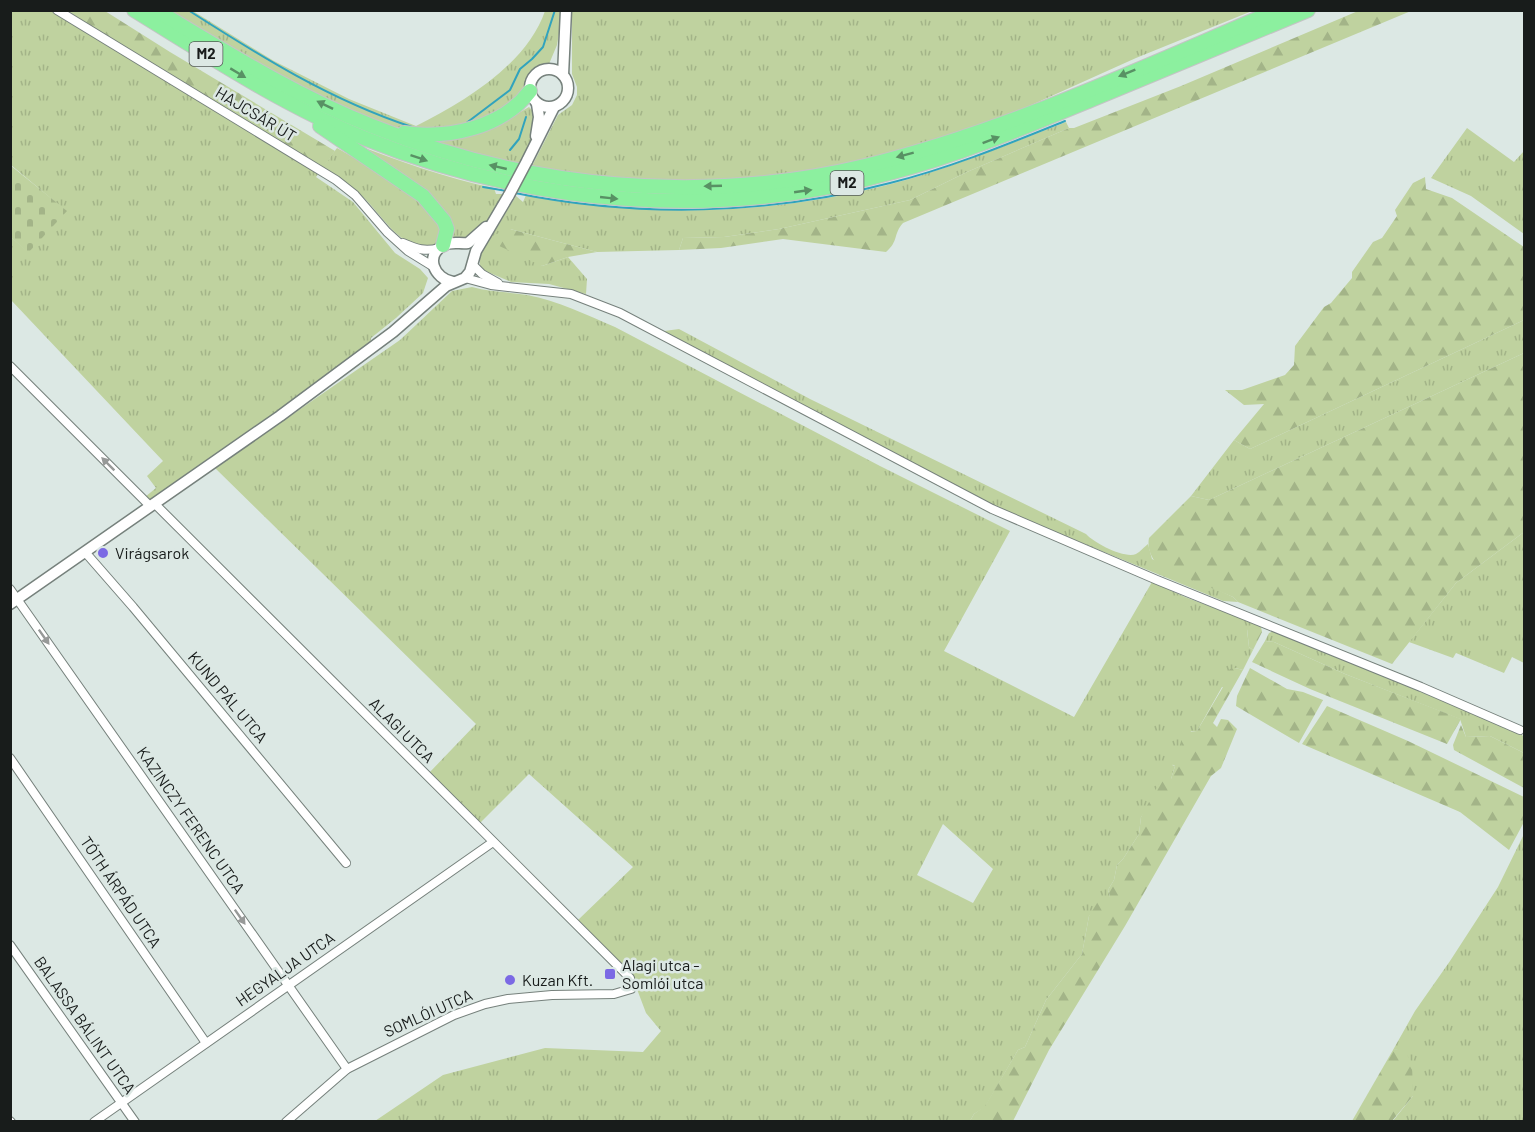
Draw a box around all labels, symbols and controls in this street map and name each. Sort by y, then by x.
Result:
road number: M2 [190,42,222,66]
one-way arrow [230,68,246,79]
one-way arrow [1118,69,1136,78]
street label: HAJCSÁR ÚT [212,82,300,145]
one-way arrow [317,100,334,110]
one-way arrow [982,135,1000,144]
one-way arrow [896,151,914,160]
one-way arrow [410,154,428,163]
one-way arrow [489,161,508,171]
road number: M2 [830,171,864,195]
one-way arrow [703,182,722,191]
one-way arrow [794,187,813,196]
one-way arrow [600,193,619,203]
one-way arrow [102,458,116,472]
place label: Virágsarok [115,543,189,562]
marker: Virágsarok [96,546,110,560]
one-way arrow [38,628,50,644]
street label: KUND PÁL UTCA [185,647,272,746]
street label: ALAGI UTCA [366,693,439,766]
street label: KAZINCZY FERENC UTCA [133,743,249,897]
street label: TÓTH ÁRPÁD UTCA [77,832,166,951]
one-way arrow [234,909,246,924]
street label: HEGYALJA UTCA [232,927,338,1010]
street label: BALASSA BÁLINT UTCA [31,952,140,1097]
place label: Alagi utca - Somlói utca [622,955,704,992]
marker: Alagi utca - Somlói utca [603,967,617,981]
place label: Kuzan Kft. [522,970,593,989]
marker: Kuzan Kft. [503,973,517,987]
street label: SOMLÓI UTCA [380,984,475,1041]

